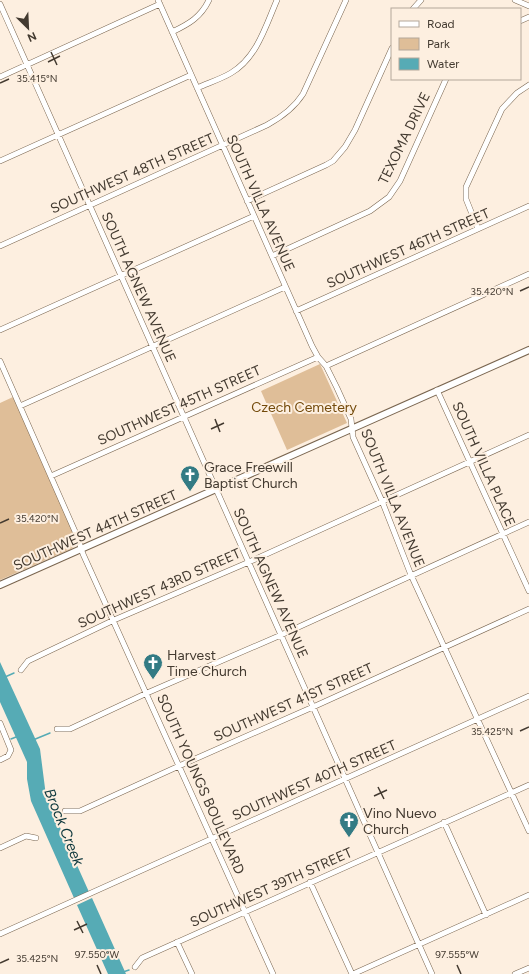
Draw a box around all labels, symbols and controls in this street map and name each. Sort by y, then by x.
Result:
north arrow [8,8,48,48]
legend [391,8,521,80]
text: Road [427,17,455,31]
text: N [25,29,38,44]
text: Park [427,37,450,51]
text: Water [427,57,459,71]
text: 35.415°N [17,72,57,85]
street label: TEXOMA DRIVE [375,89,434,187]
street label: SOUTHWEST 48TH STREET [48,130,217,217]
street label: SOUTH VILLA AVENUE [223,132,298,274]
street label: SOUTHWEST 46TH STREET [324,205,493,292]
street label: SOUTH AGNEW AVENUE [98,209,179,365]
text: 35.420°N [471,285,513,298]
street label: SOUTHWEST 45TH STREET [95,362,264,449]
park label: Czech Cemetery [251,399,358,416]
street label: SOUTH VILLA PLACE [448,399,519,529]
street label: SOUTH VILLA AVENUE [357,426,428,570]
place label: Grace Freewill Baptist Church [204,459,298,492]
church icon: Grace Freewill Baptist Church [179,464,201,492]
street label: SOUTHWEST 44TH STREET [11,486,180,574]
street label: SOUTH AGNEW AVENUE [230,505,311,661]
text: 35.420°N [16,512,58,525]
street label: SOUTHWEST 43RD STREET [75,545,244,632]
place label: Harvest Time Church [167,647,247,680]
church icon: Harvest Time Church [142,652,164,680]
street label: SOUTHWEST 41ST STREET [211,659,376,745]
street label: SOUTH YOUNGS BOULEVARD [153,691,248,877]
text: 35.425°N [471,725,513,738]
street label: SOUTHWEST 40TH STREET [230,736,399,824]
water label: Brock Creek [40,786,88,869]
place label: Vino Nuevo Church [363,805,437,838]
church icon: Vino Nuevo Church [338,810,360,838]
street label: SOUTHWEST 39TH STREET [188,844,355,931]
text: 97.550°W [75,948,120,961]
text: 97.555°W [435,948,479,961]
text: 35.425°N [16,952,58,965]

